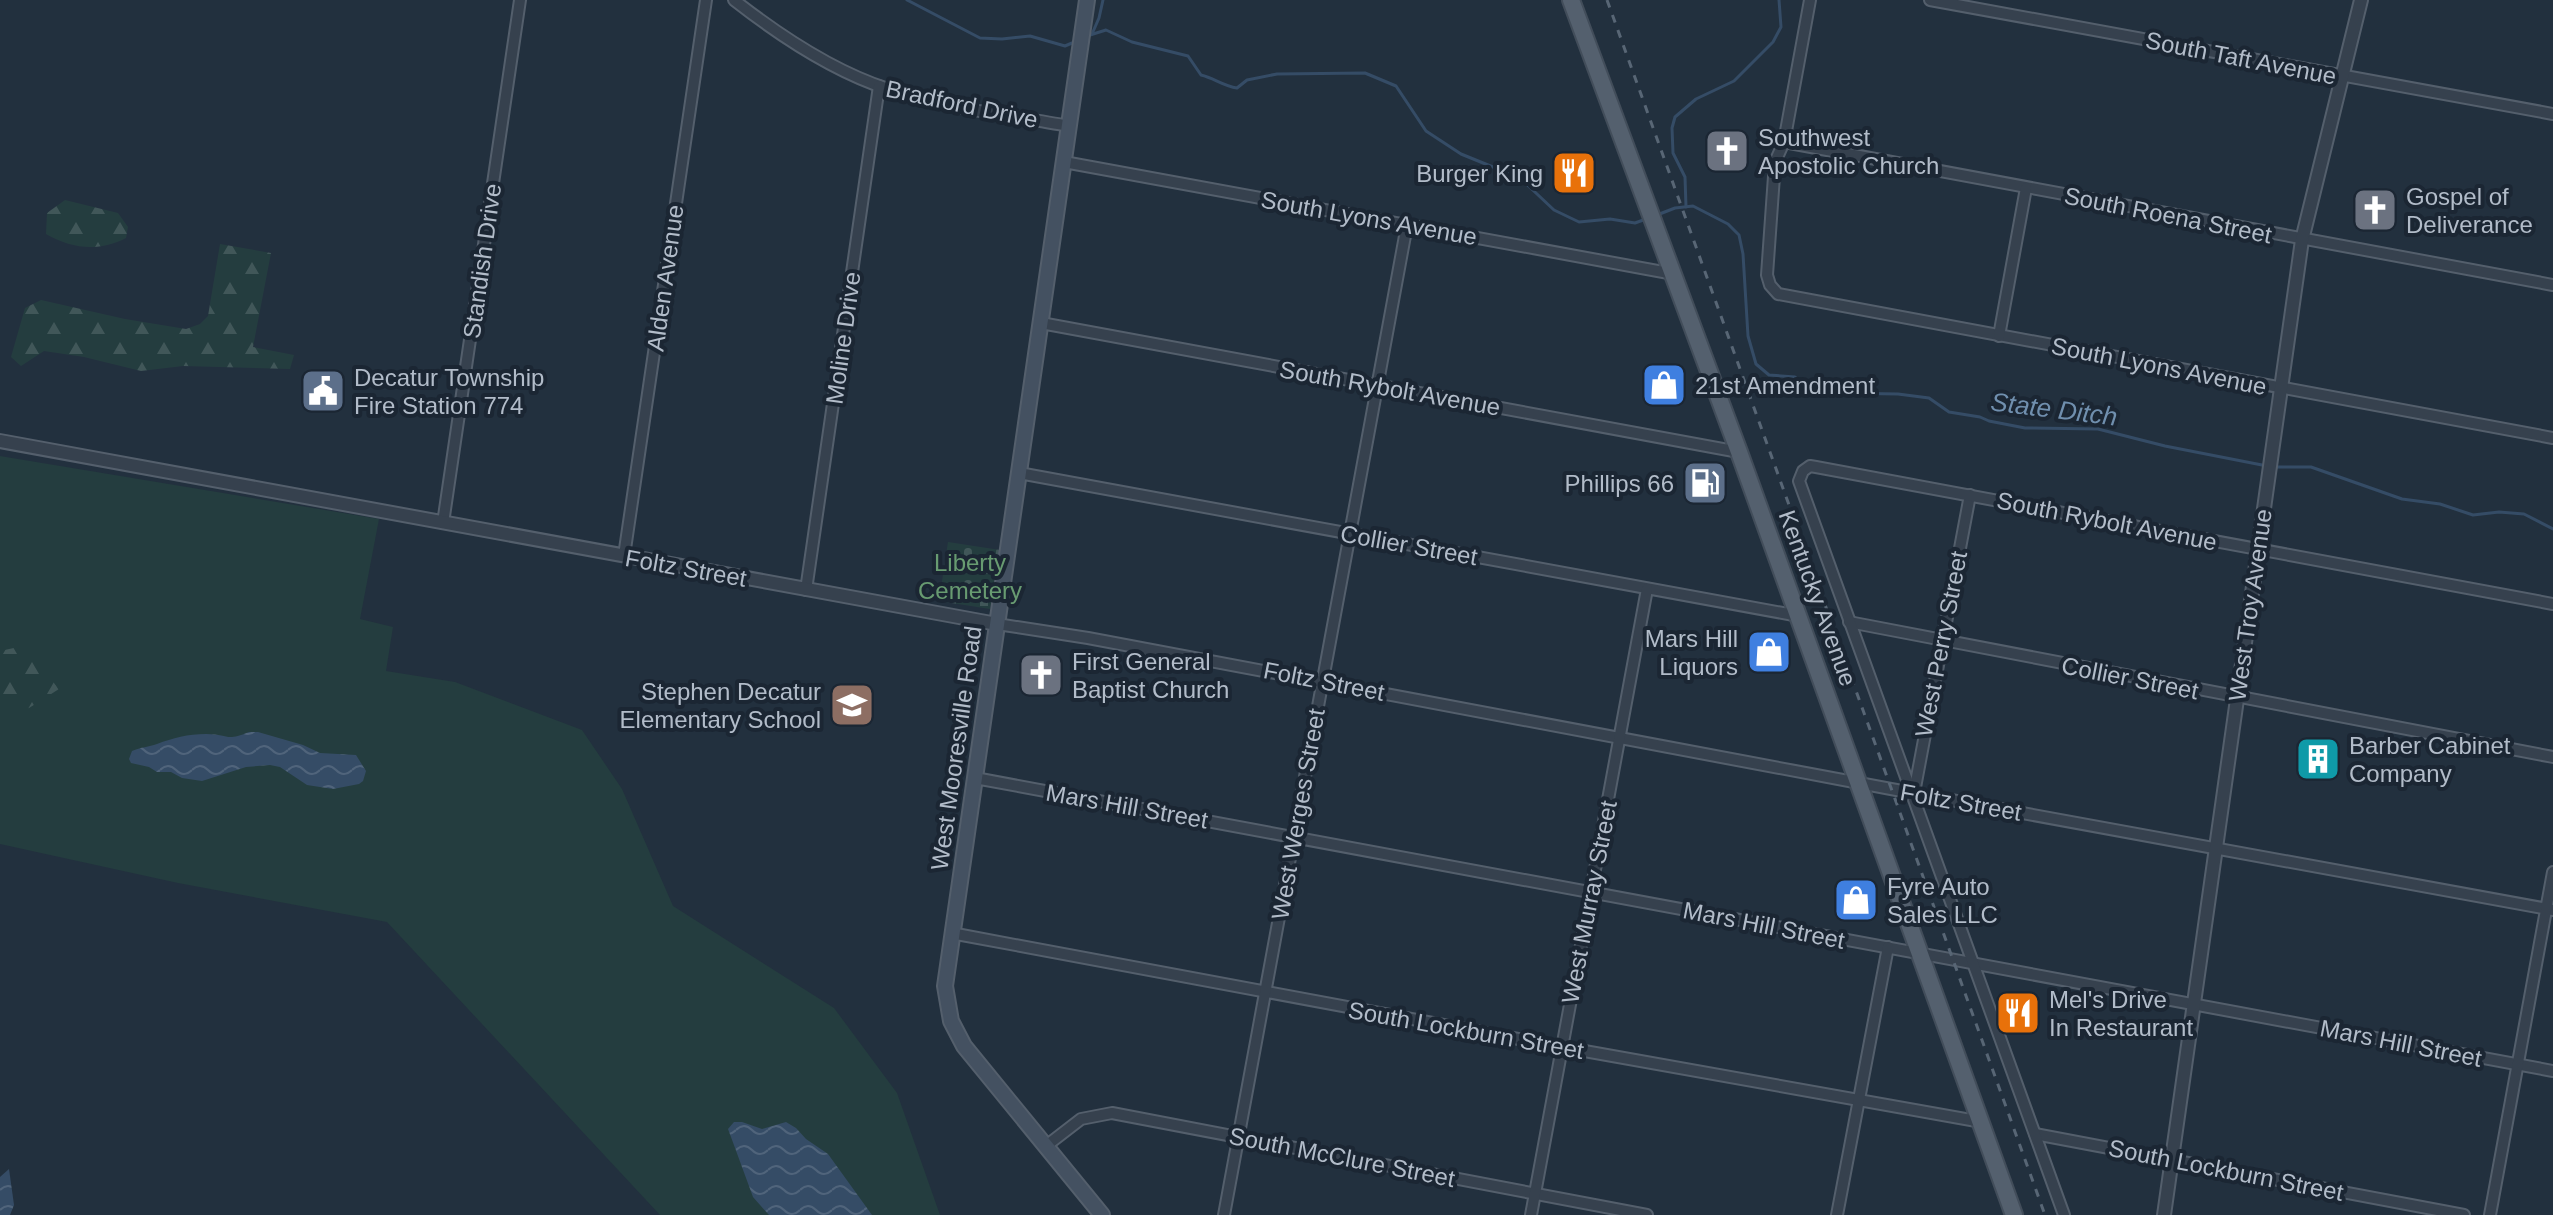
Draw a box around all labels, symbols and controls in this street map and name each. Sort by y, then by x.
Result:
street label: South Taft Avenue [2143,26,2339,90]
street label: Bradford Drive [884,75,1040,133]
place label: Southwest Apostolic Church [1758,124,1939,179]
church icon: Southwest Apostolic Church [1703,127,1751,175]
restaurant icon: Burger King [1550,149,1598,197]
place label: Burger King [1416,160,1543,187]
street label: Standish Drive [458,182,506,340]
street label: South Roena Street [2062,182,2274,248]
place label: Gospel of Deliverance [2406,183,2533,238]
street label: South Lyons Avenue [1259,186,1479,250]
church icon: Gospel of Deliverance [2351,186,2399,234]
street label: Alden Avenue [641,203,689,353]
street label: Moline Drive [820,270,866,406]
street label: South Lyons Avenue [2049,332,2269,400]
street label: South Rybolt Avenue [1277,355,1503,421]
shop icon: 21st Amendment [1640,361,1688,409]
place label: Decatur Township Fire Station 774 [354,364,544,419]
public building icon: Decatur Township Fire Station 774 [299,367,347,415]
place label: 21st Amendment [1695,372,1875,399]
water label: State Ditch [1989,386,2119,432]
fuel station icon: Phillips 66 [1681,459,1729,507]
place label: Phillips 66 [1565,470,1674,497]
street label: South Rybolt Avenue [1995,486,2219,556]
street label: Kentucky Avenue [1774,506,1862,690]
street label: West Troy Avenue [2223,507,2277,703]
street label: Collier Street [1338,520,1480,570]
street label: Foltz Street [623,544,749,592]
street label: West Perry Street [1910,548,1972,739]
park label: Liberty Cemetery [918,549,1022,604]
street label: West Mooresville Road [925,624,987,872]
place label: Mars Hill Liquors [1645,625,1738,680]
shop icon: Mars Hill Liquors [1745,628,1793,676]
place label: First General Baptist Church [1072,648,1229,703]
church icon: First General Baptist Church [1017,651,1065,699]
street label: Collier Street [2059,652,2201,705]
street label: Foltz Street [1261,656,1387,706]
place label: Stephen Decatur Elementary School [620,678,821,733]
school or university icon: Stephen Decatur Elementary School [828,681,876,729]
street label: West Werges Street [1266,706,1330,922]
place label: Barber Cabinet Company [2349,732,2511,787]
building icon: Barber Cabinet Company [2294,735,2342,783]
street label: Mars Hill Street [1044,778,1210,834]
street label: Foltz Street [1898,778,2024,826]
street label: West Murray Street [1556,798,1622,1006]
place label: Fyre Auto Sales LLC [1887,873,1998,928]
shop icon: Fyre Auto Sales LLC [1832,876,1880,924]
street label: Mars Hill Street [1681,896,1847,954]
place label: Mel's Drive In Restaurant [2049,986,2193,1041]
restaurant icon: Mel's Drive In Restaurant [1994,989,2042,1037]
street label: South Lockburn Street [1346,996,1586,1064]
street label: Mars Hill Street [2318,1014,2484,1072]
street label: South McClure Street [1227,1122,1458,1192]
street label: South Lockburn Street [2106,1134,2346,1206]

